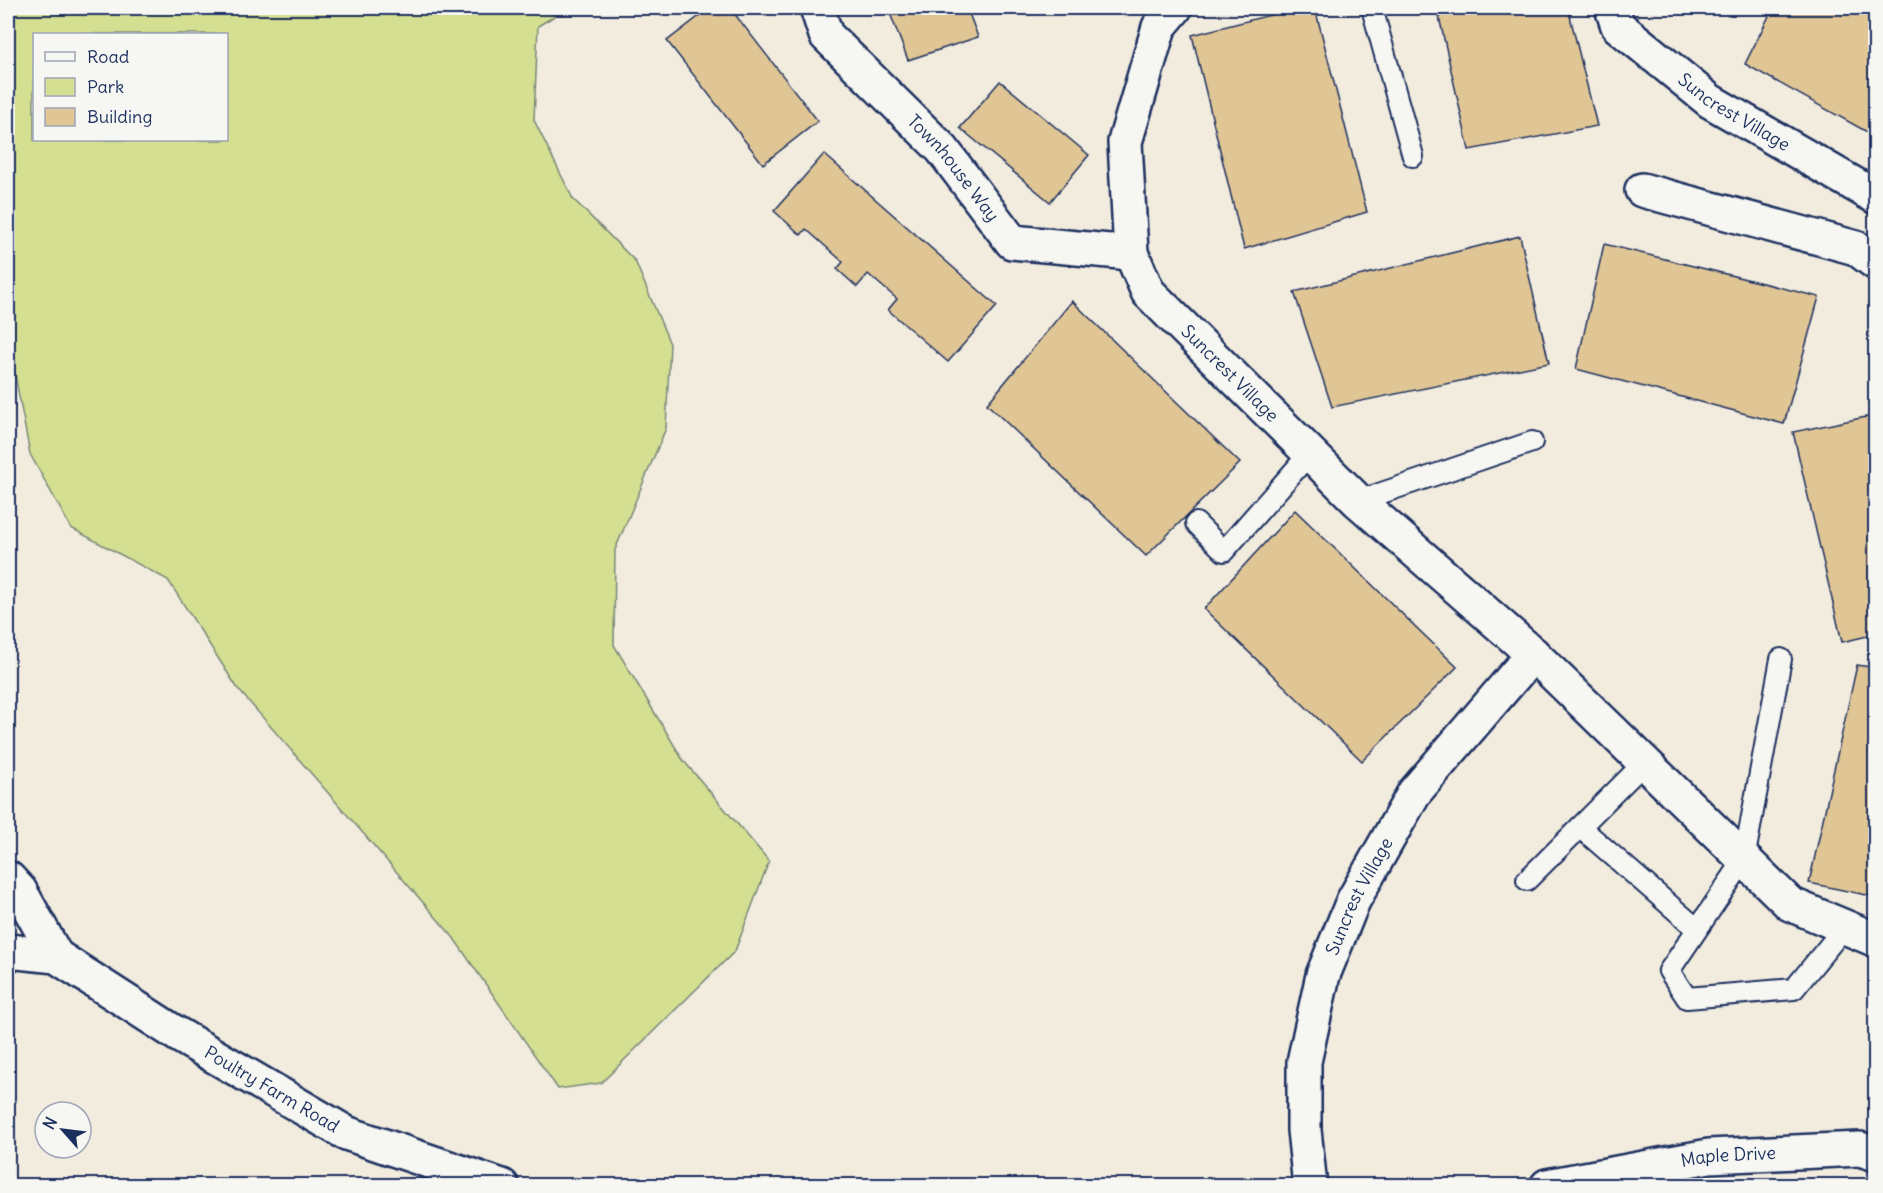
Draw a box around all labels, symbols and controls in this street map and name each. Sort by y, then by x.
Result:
legend [33,33,228,141]
text: Road [87,45,130,68]
street label: Suncrest Village [1674,68,1794,156]
text: Park [87,75,124,98]
text: Building [87,105,152,128]
street label: Townhouse Way [903,109,1005,226]
street label: Suncrest Village [1177,320,1284,427]
street label: Suncrest Village [1320,833,1398,958]
street label: Poultry Farm Road [200,1041,344,1138]
north arrow [33,1100,93,1160]
text: N [38,1113,61,1133]
street label: Maple Drive [1679,1141,1777,1172]

